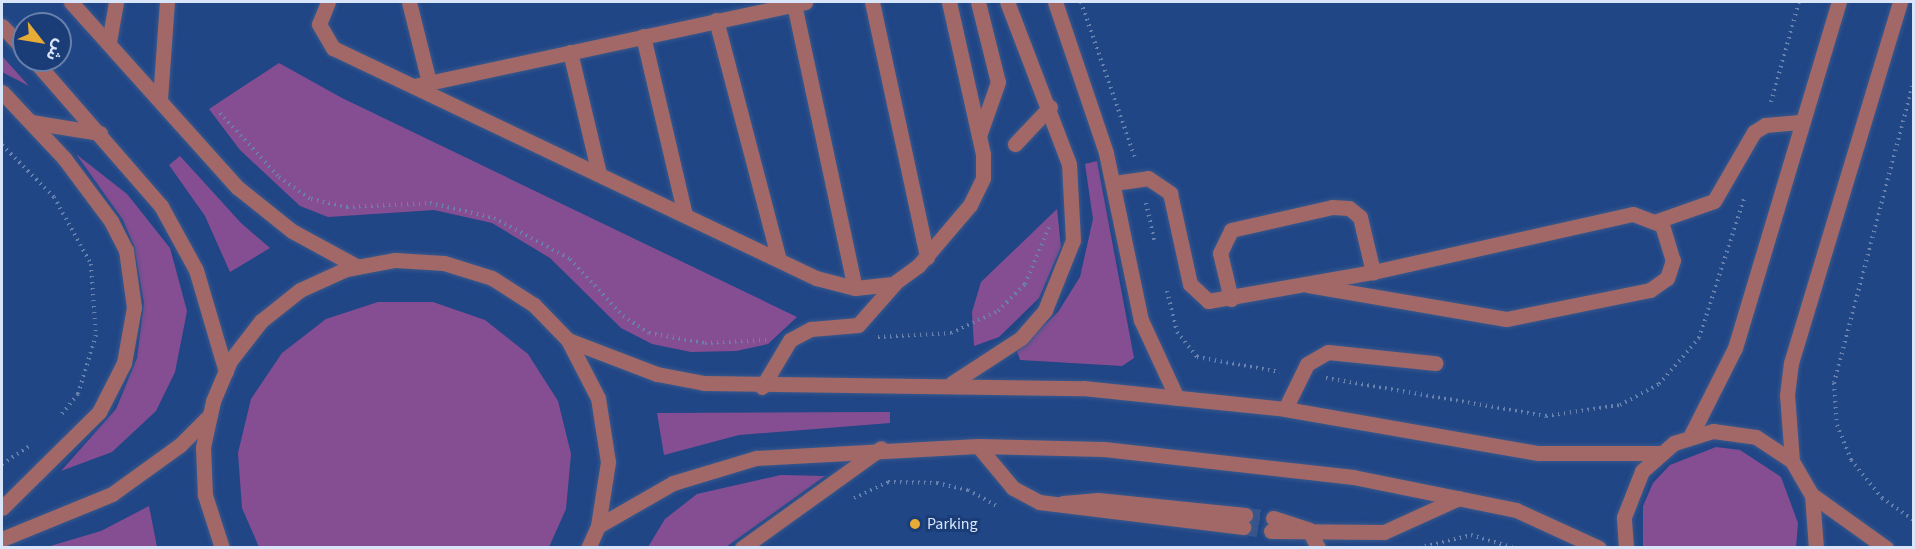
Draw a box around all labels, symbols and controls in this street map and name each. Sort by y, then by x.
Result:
north arrow [12,12,72,72]
text: ش [41,35,71,65]
place label: Parking [927,514,978,534]
marker: Parking [908,517,922,531]

